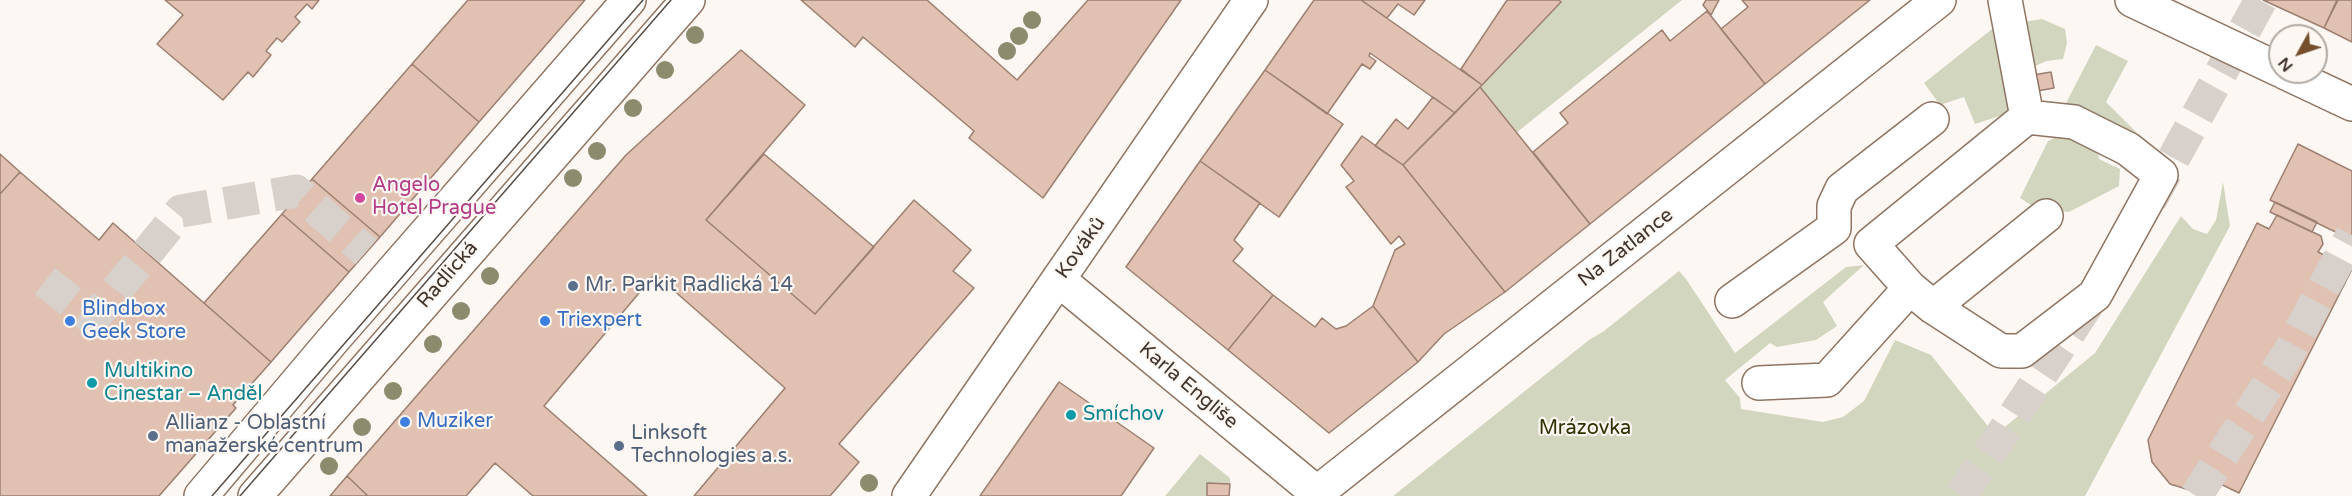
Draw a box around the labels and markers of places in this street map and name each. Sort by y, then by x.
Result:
place label: Angelo Hotel Prague [372,174,496,221]
marker: Angelo Hotel Prague [353,191,367,205]
place label: Mr. Parkit Radlická 14 [585,274,793,298]
marker: Mr. Parkit Radlická 14 [566,279,580,293]
place label: Blindbox Geek Store [82,298,186,345]
place label: Triexpert [557,309,642,333]
marker: Blindbox Geek Store [63,314,77,328]
marker: Triexpert [538,314,552,328]
place label: Multikino Cinestar – Anděl [104,360,262,407]
marker: Multikino Cinestar – Anděl [85,376,99,390]
place label: Smíchov [1083,403,1164,427]
marker: Smíchov [1064,408,1078,422]
place label: Muziker [417,410,493,434]
place label: Allianz - Oblastní manažerské centrum [165,412,363,459]
marker: Muziker [398,415,412,429]
place label: Linksoft Technologies a.s. [631,422,792,469]
marker: Allianz - Oblastní manažerské centrum [146,429,160,443]
marker: Linksoft Technologies a.s. [612,439,626,453]

